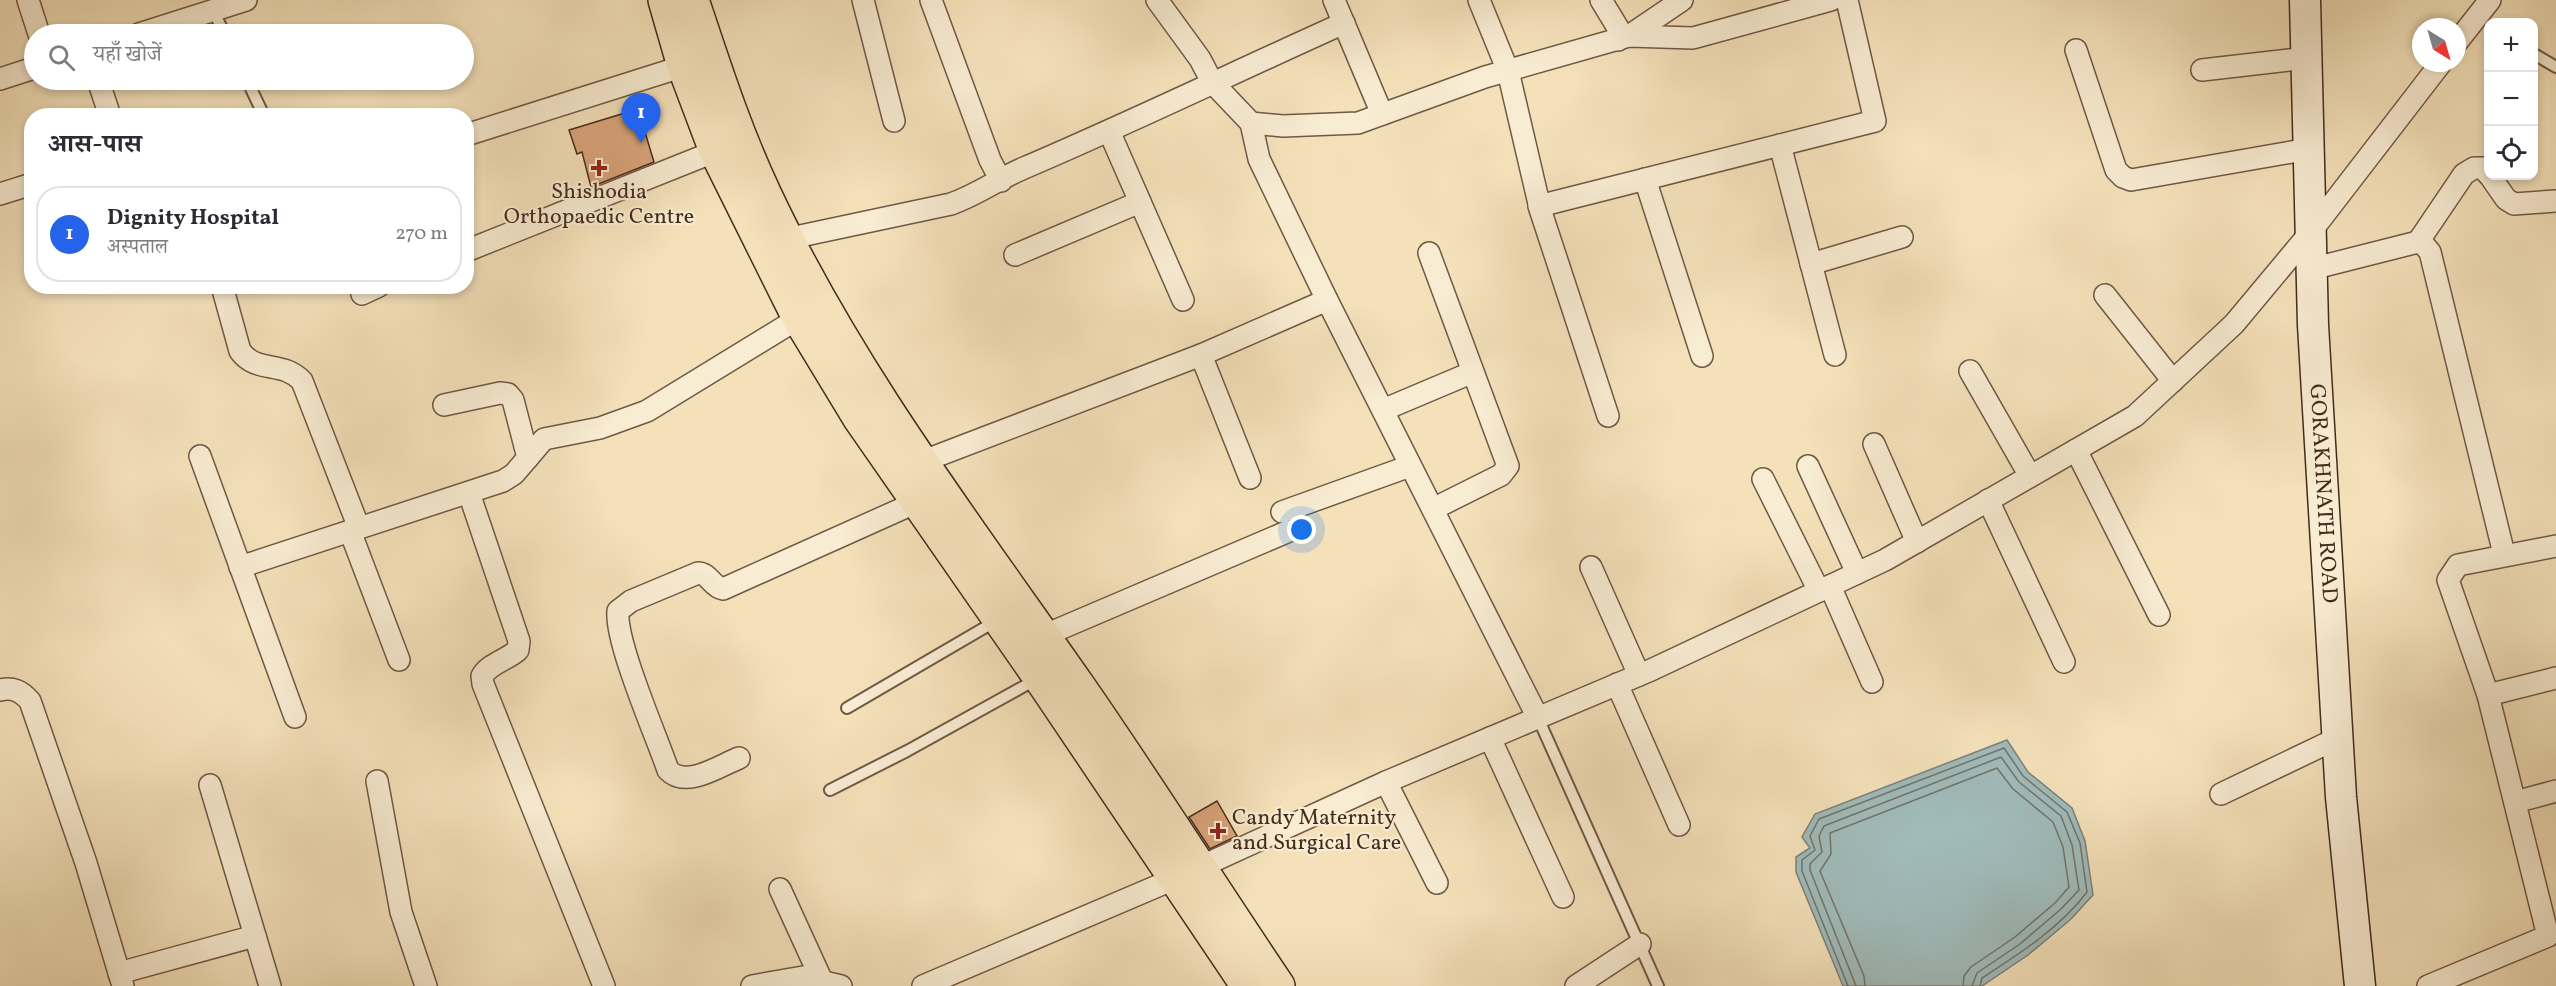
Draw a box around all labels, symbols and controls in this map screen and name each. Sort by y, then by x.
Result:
north arrow [2412,18,2466,72]
map controls [2484,18,2538,180]
button: + [2484,18,2538,72]
search box [24,24,474,90]
text: यहाँ खोजें [93,40,162,71]
icon: search [45,41,78,74]
button: − [2484,72,2538,126]
pin: 1 [622,94,660,143]
button: locate [2484,126,2538,180]
text: आस-पास [48,127,142,163]
marker: Shishodia Orthopaedic Centre [590,159,608,177]
place label: Shishodia Orthopaedic Centre [504,177,694,233]
text: Dignity Hospital [107,203,279,234]
text: 1 [65,220,74,248]
text: 270 m [395,220,448,248]
text: अस्पताल [107,234,168,262]
street label: GORAKHNATH ROAD [2301,383,2345,604]
your location [1287,515,1316,544]
place label: Candy Maternity and Surgical Care [1232,803,1401,859]
marker: Candy Maternity and Surgical Care [1209,822,1227,840]

